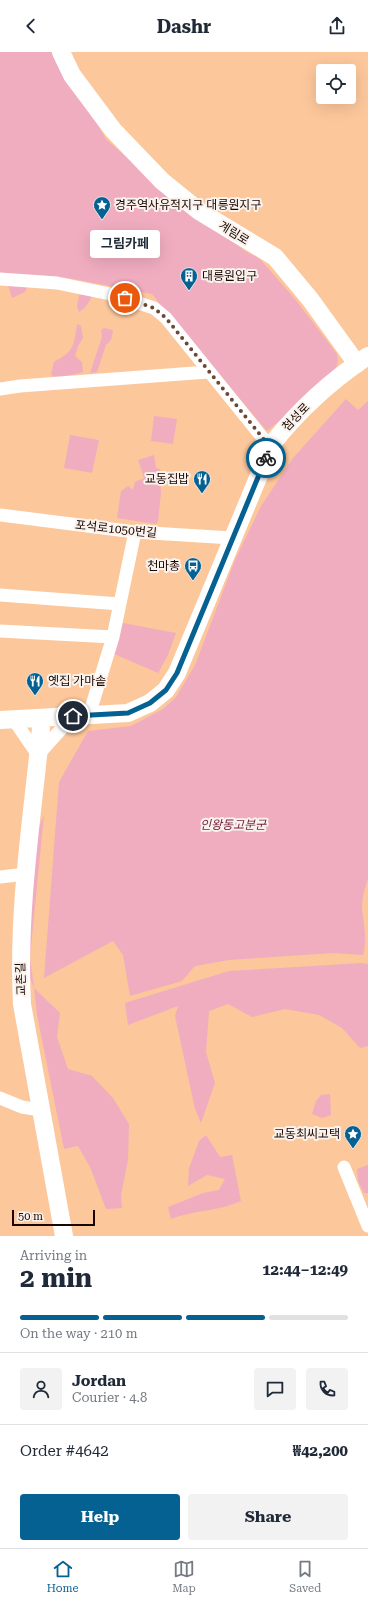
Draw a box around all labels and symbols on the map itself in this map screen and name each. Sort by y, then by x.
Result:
place icon: 경주역사유적지구 대릉원지구 [92,195,112,220]
place label: 경주역사유적지구 대릉원지구 [115,198,262,212]
street label: 계림로 [216,218,252,248]
callout: 그림카페 [90,230,160,258]
building icon: 대릉원입구 [179,266,199,291]
place label: 대릉원입구 [202,269,257,283]
pin [108,281,142,315]
street label: 첨성로 [279,400,313,434]
courier [246,438,286,478]
restaurant icon: 교동집밥 [192,469,212,494]
place label: 교동집밥 [145,472,189,486]
street label: 포석로1050번길 [74,518,158,540]
bus stop icon: 천마총 [183,556,203,581]
place label: 천마총 [147,559,180,573]
restaurant icon: 옛집 가마솥 [25,671,45,696]
place label: 옛집 가마솥 [48,674,106,688]
pin [56,699,90,733]
park label: 인왕동고분군 [200,818,267,832]
street label: 교촌길 [13,962,29,996]
place icon: 교동최씨고택 [343,1124,363,1149]
place label: 교동최씨고택 [274,1127,340,1141]
scale bar [12,1208,95,1227]

